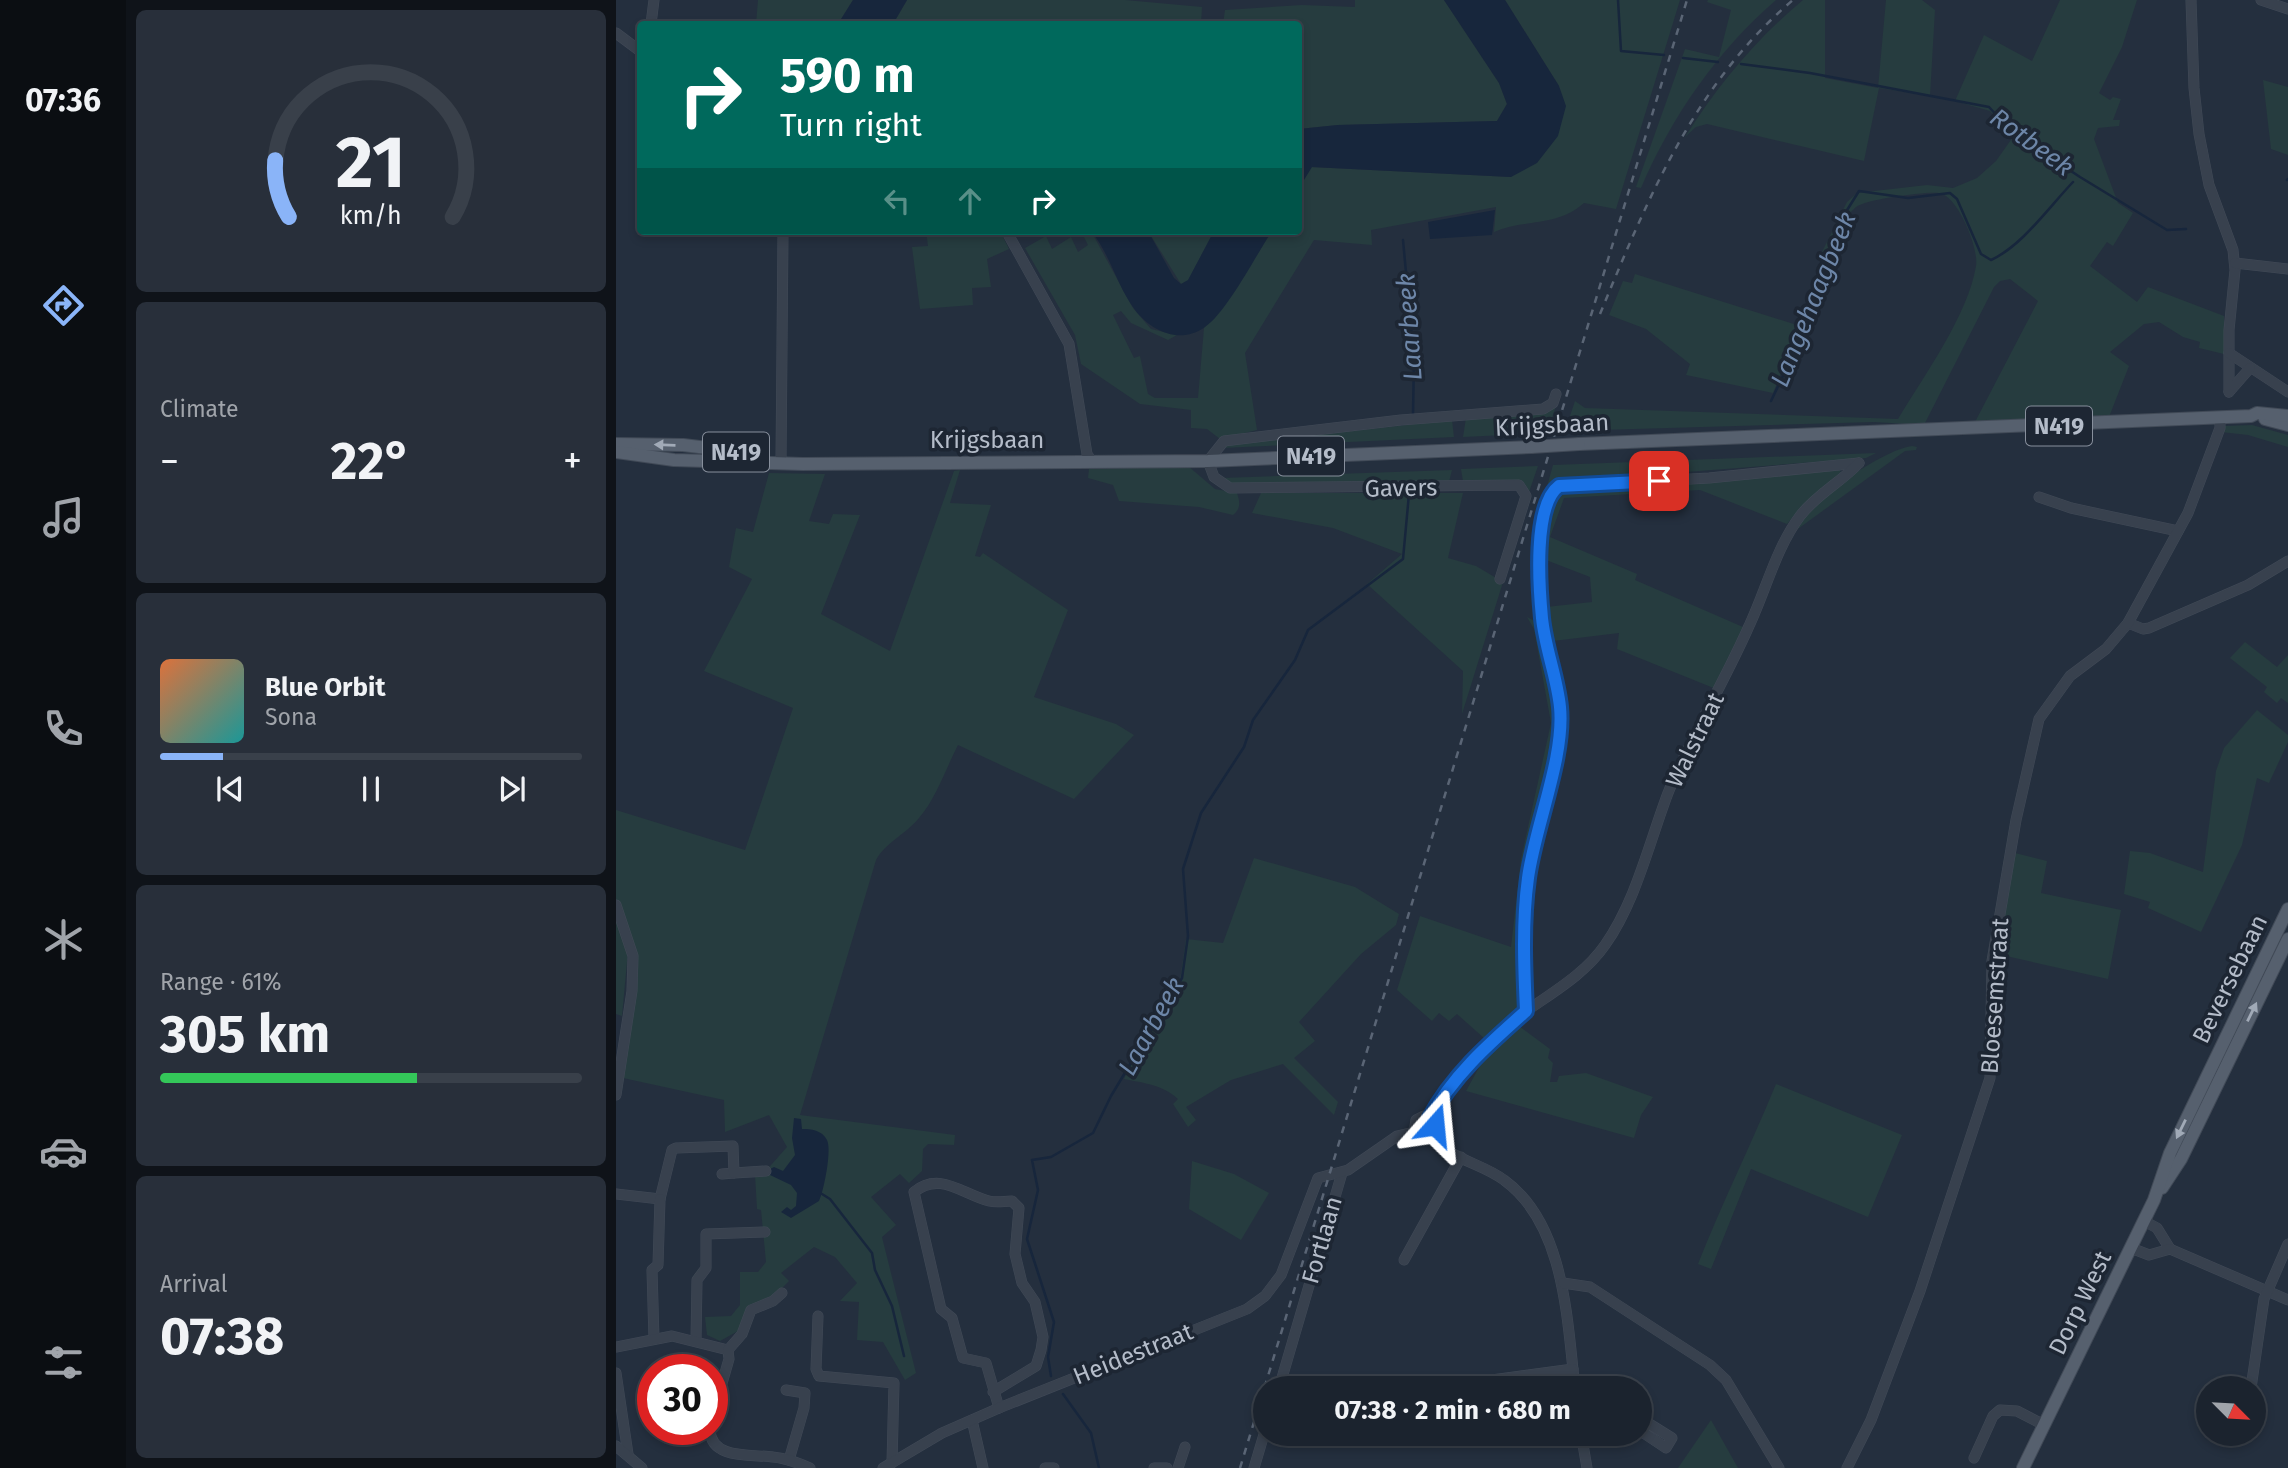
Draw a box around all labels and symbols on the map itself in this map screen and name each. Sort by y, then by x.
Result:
water label: Rotbeek [1984,102,2079,183]
water label: Langehaagbeek [1764,207,1863,391]
water label: Laarbeek [1390,272,1429,382]
road number: N419 [2026,406,2092,446]
street label: Krijgsbaan [1494,408,1610,442]
street label: Krijgsbaan [930,426,1044,454]
road number: N419 [703,432,769,472]
road number: N419 [1278,436,1344,476]
one-way arrow [654,439,676,450]
pin [1629,451,1689,511]
street label: Gavers [1364,473,1438,503]
street label: Walstraat [1660,688,1730,792]
street label: Beversebaan [2187,910,2273,1048]
street label: Bloesemstraat [1976,917,2014,1075]
water label: Laarbeek [1112,972,1191,1081]
one-way arrow [2246,1002,2257,1022]
position arrow [1398,1088,1472,1162]
one-way arrow [2175,1119,2186,1140]
street label: Fortlaan [1296,1193,1348,1287]
street label: Dorp West [2043,1246,2117,1359]
street label: Heidestraat [1069,1317,1197,1391]
speed limit sign: 30 [637,1354,728,1445]
north arrow [2196,1376,2266,1446]

